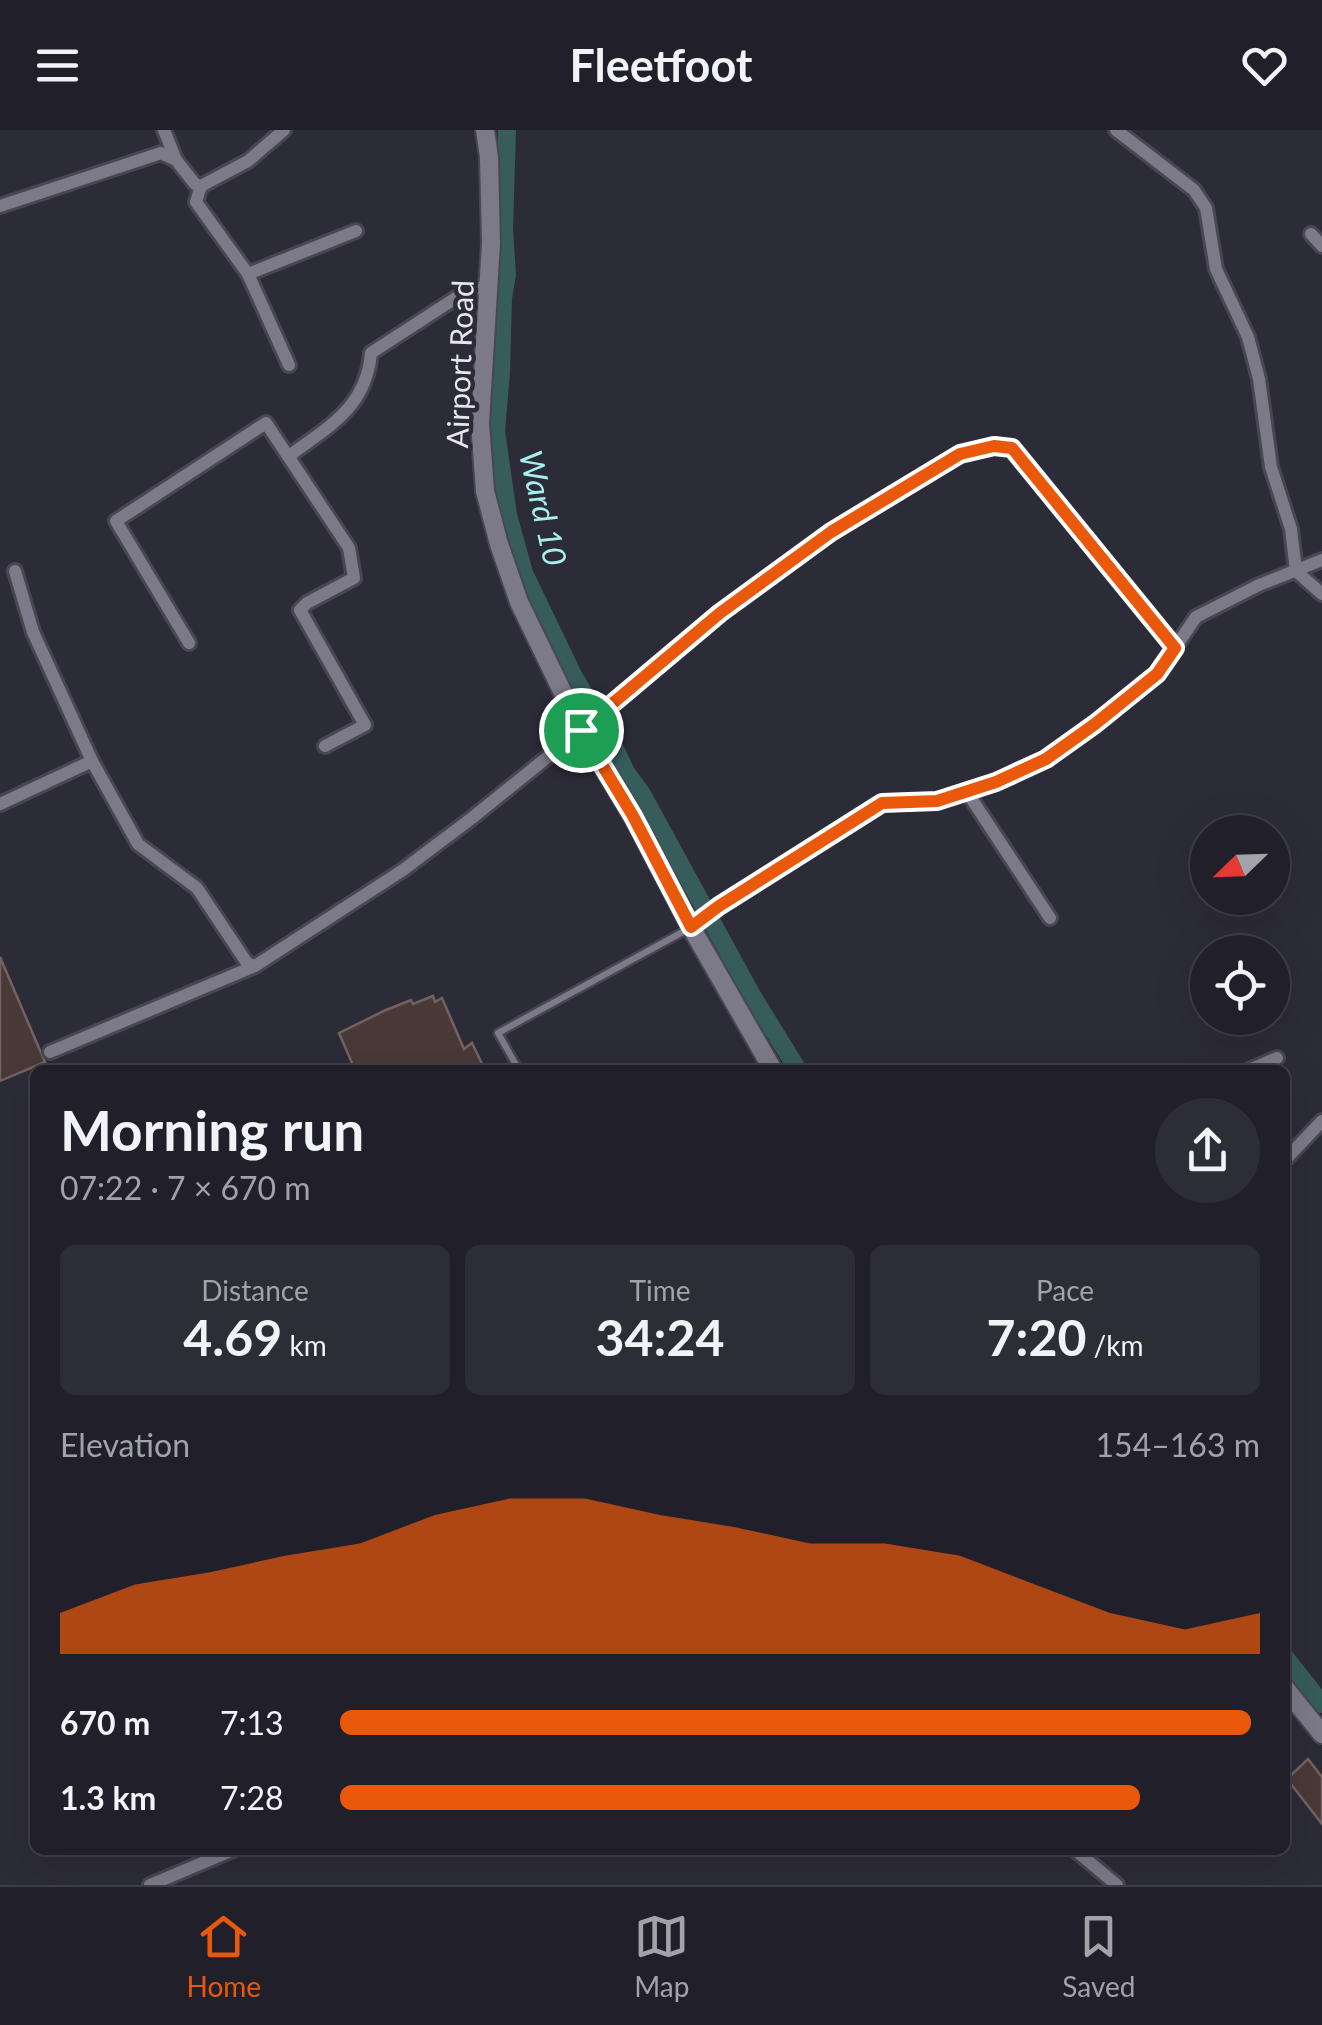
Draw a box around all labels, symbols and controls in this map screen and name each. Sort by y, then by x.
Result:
icon: menu [30,38,85,93]
text: Fleetfoot [569,38,753,92]
icon: heart [1237,38,1292,93]
street label: Airport Road [438,279,480,449]
water label: Ward 10 [512,447,576,569]
pin [539,688,624,773]
icon: arrive [554,703,609,758]
north arrow [1190,815,1290,915]
map controls [1190,815,1290,1035]
button: locate [1190,935,1290,1035]
text: Morning run [60,1097,364,1163]
button: share [1155,1098,1260,1203]
text: 07:22 · 7 × 670 m [60,1168,311,1207]
text: Distance [201,1273,309,1307]
text: Time [630,1273,690,1307]
text: Pace [1036,1273,1094,1307]
text: 4.69 [183,1307,282,1367]
text: 34:24 [596,1307,724,1367]
text: 7:20 [987,1307,1086,1367]
text: km [282,1328,327,1362]
text: /km [1086,1328,1143,1362]
text: Elevation [60,1425,190,1464]
text: 154–163 m [1096,1425,1260,1464]
text: 670 m [60,1703,150,1742]
text: 7:13 [220,1703,284,1742]
text: 1.3 km [60,1778,156,1817]
text: 7:28 [220,1778,284,1817]
tab: Home [187,1909,261,2003]
tab: Map [634,1909,689,2003]
tab: Saved [1062,1909,1135,2003]

